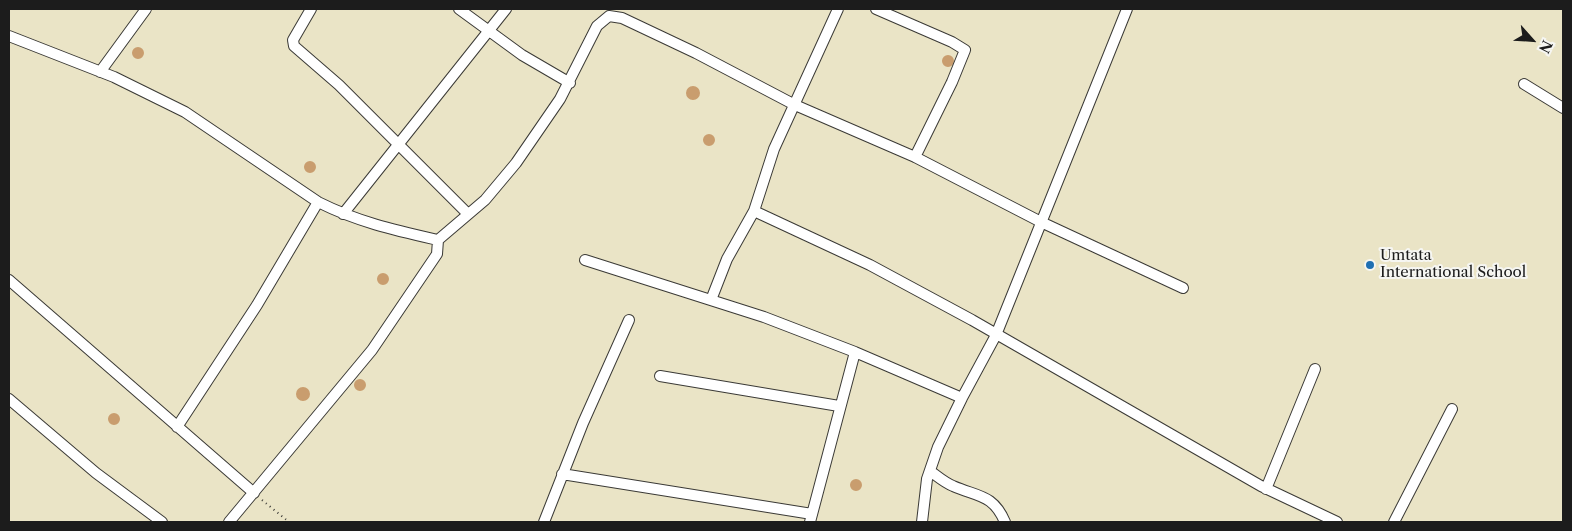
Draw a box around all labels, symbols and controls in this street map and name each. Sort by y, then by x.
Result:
north arrow [1507,15,1557,65]
text: N [1535,37,1556,56]
place label: Umtata International School [1380,247,1526,282]
marker: Umtata International School [1364,259,1376,271]

